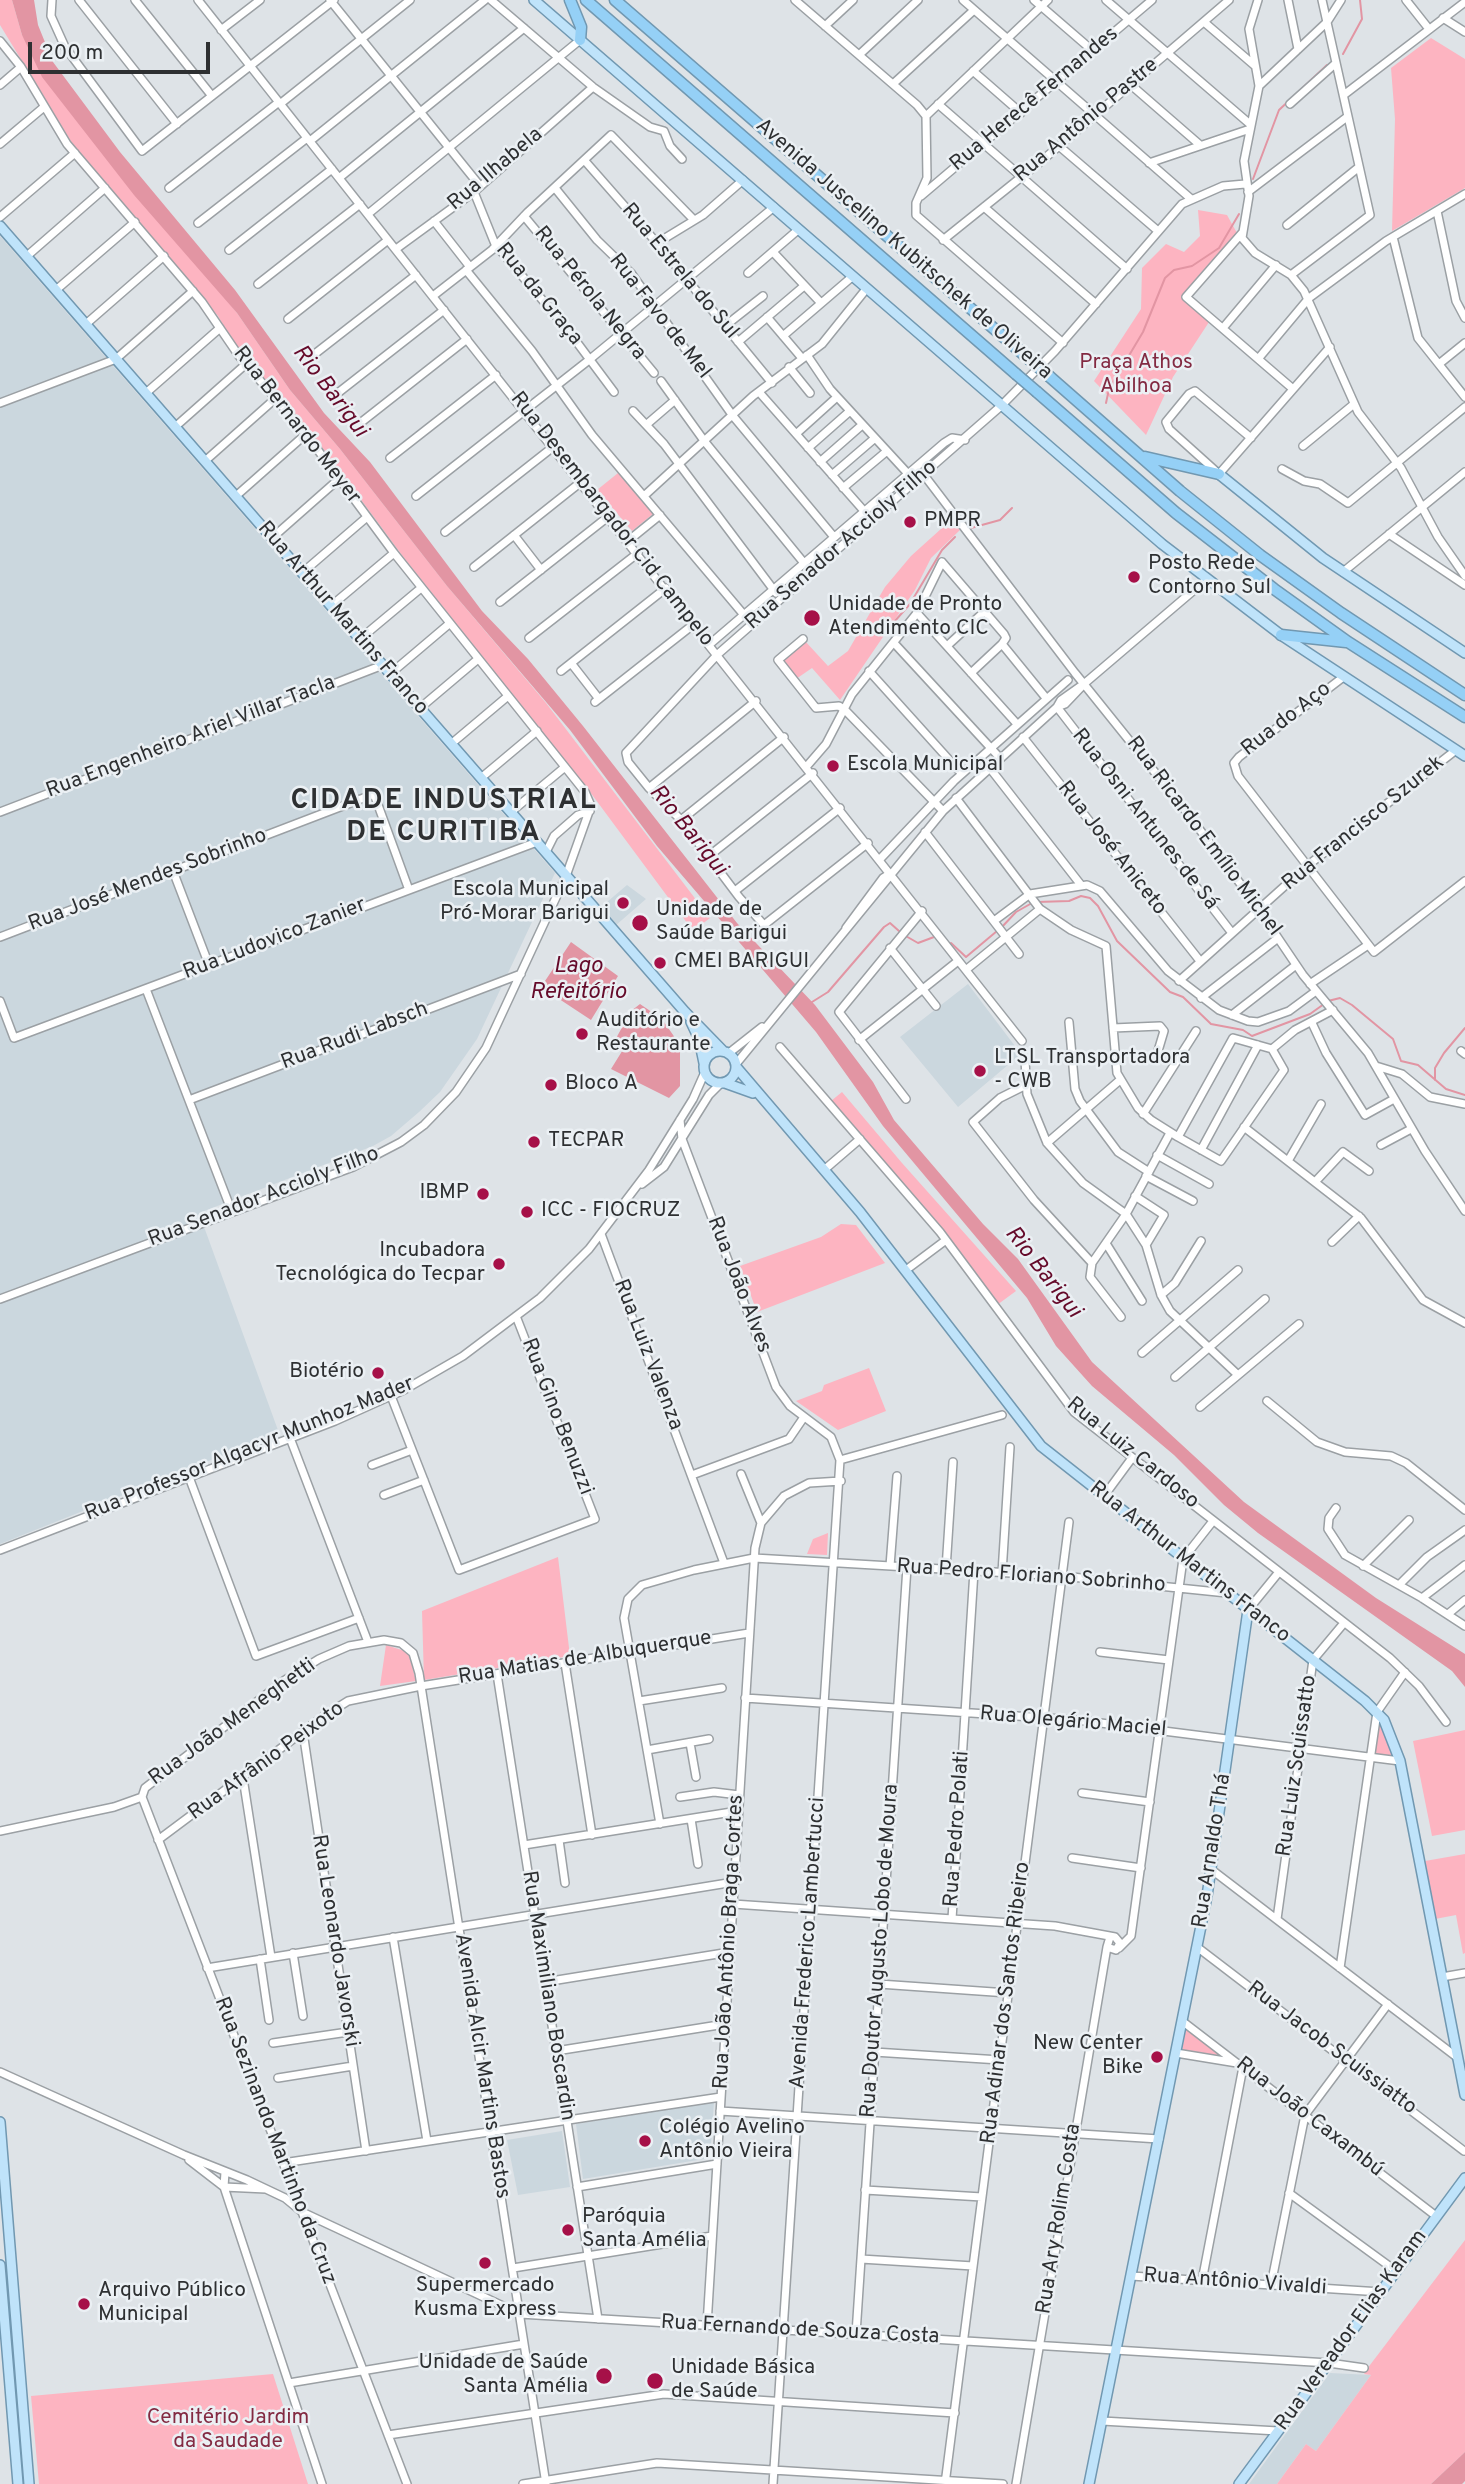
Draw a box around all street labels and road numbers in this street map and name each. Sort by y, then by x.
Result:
street label: Rua Herecê Fernandes [946,22,1124,178]
street label: Rua Antônio Pastre [1010,53,1164,189]
street label: Avenida Juscelino Kubitschek de Oliveira [749,114,1057,386]
street label: Rua Ilhabela [443,123,549,217]
street label: Rua Estrela do Sul [615,199,743,345]
street label: Rua Pérola Negra [527,222,651,366]
street label: Rua da Graça [489,239,587,351]
street label: Rua Favo de Mel [602,249,716,385]
street label: Rua Bernardo Meyer [227,342,365,510]
street label: Rua Desembargador Cid Campelo [504,388,718,652]
street label: Rua Senador Accioly Filho [741,456,943,636]
street label: Rua Arthur Martins Franco [251,517,433,721]
street label: Rua Engenheiro Ariel Villar Tacla [43,671,339,805]
street label: Rua do Aço [1237,677,1337,763]
street label: Rua Osni Antunes de Sá [1065,724,1223,916]
street label: Rua Ricardo Emílio Michel [1120,732,1286,942]
street label: Rua Francisco Szurek [1278,751,1450,897]
street label: Rua José Aniceto [1051,777,1171,921]
street label: Rua José Mendes Sobrinho [25,824,271,938]
street label: Rua Ludovico Zanier [180,894,370,986]
street label: Rua Rudi Labsch [278,997,432,1077]
street label: Rua Senador Accioly Filho [145,1142,383,1254]
street label: Rua João Alves [700,1213,776,1357]
street label: Rua Luiz Valenza [607,1276,687,1434]
street label: Rua Gino Benuzzi [515,1335,597,1499]
street label: Rua Professor Algacyr Munhoz Mader [82,1372,418,1528]
street label: Rua Luiz Cardoso [1061,1393,1203,1515]
street label: Rua Arthur Martins Franco [1083,1477,1295,1649]
street label: Rua Pedro Floriano Sobrinho [896,1555,1166,1599]
street label: Rua Matias de Albuquerque [457,1627,713,1691]
street label: Rua João Meneghetti [145,1654,321,1792]
street label: Rua Luiz Scuissatto [1273,1674,1323,1858]
street label: Rua Afrânio Peixoto [184,1697,350,1827]
street label: Rua Olegário Maciel [979,1702,1167,1744]
street label: Rua Pedro Polati [940,1750,976,1908]
street label: Rua Arnaldo Thá [1188,1772,1238,1930]
street label: Rua Doutor Augusto Lobo de Moura [857,1783,905,2119]
street label: Rua João Antônio Braga Cortes [710,1794,750,2090]
street label: Avenida Frederico Lambertucci [786,1796,832,2090]
street label: Rua Leonardo Javorski [305,1833,363,2049]
street label: Rua Adinar dos Santos Ribeiro [977,1860,1037,2146]
street label: Rua Maximiliano Boscardin [515,1869,579,2123]
street label: Avenida Alcir Martins Bastos [448,1932,514,2200]
street label: Rua Jacob Scuissiatto [1241,1977,1421,2121]
street label: Rua Sezinando Martinho da Cruz [207,1994,341,2288]
street label: Rua João Caxambú [1230,2053,1388,2183]
street label: Rua Ary Rolim Costa [1032,2122,1088,2316]
street label: Rua Vereador Elias Karam [1271,2226,1433,2436]
street label: Rua Antônio Vivaldi [1142,2264,1328,2302]
street label: Rua Fernando de Souza Costa [660,2311,940,2351]

